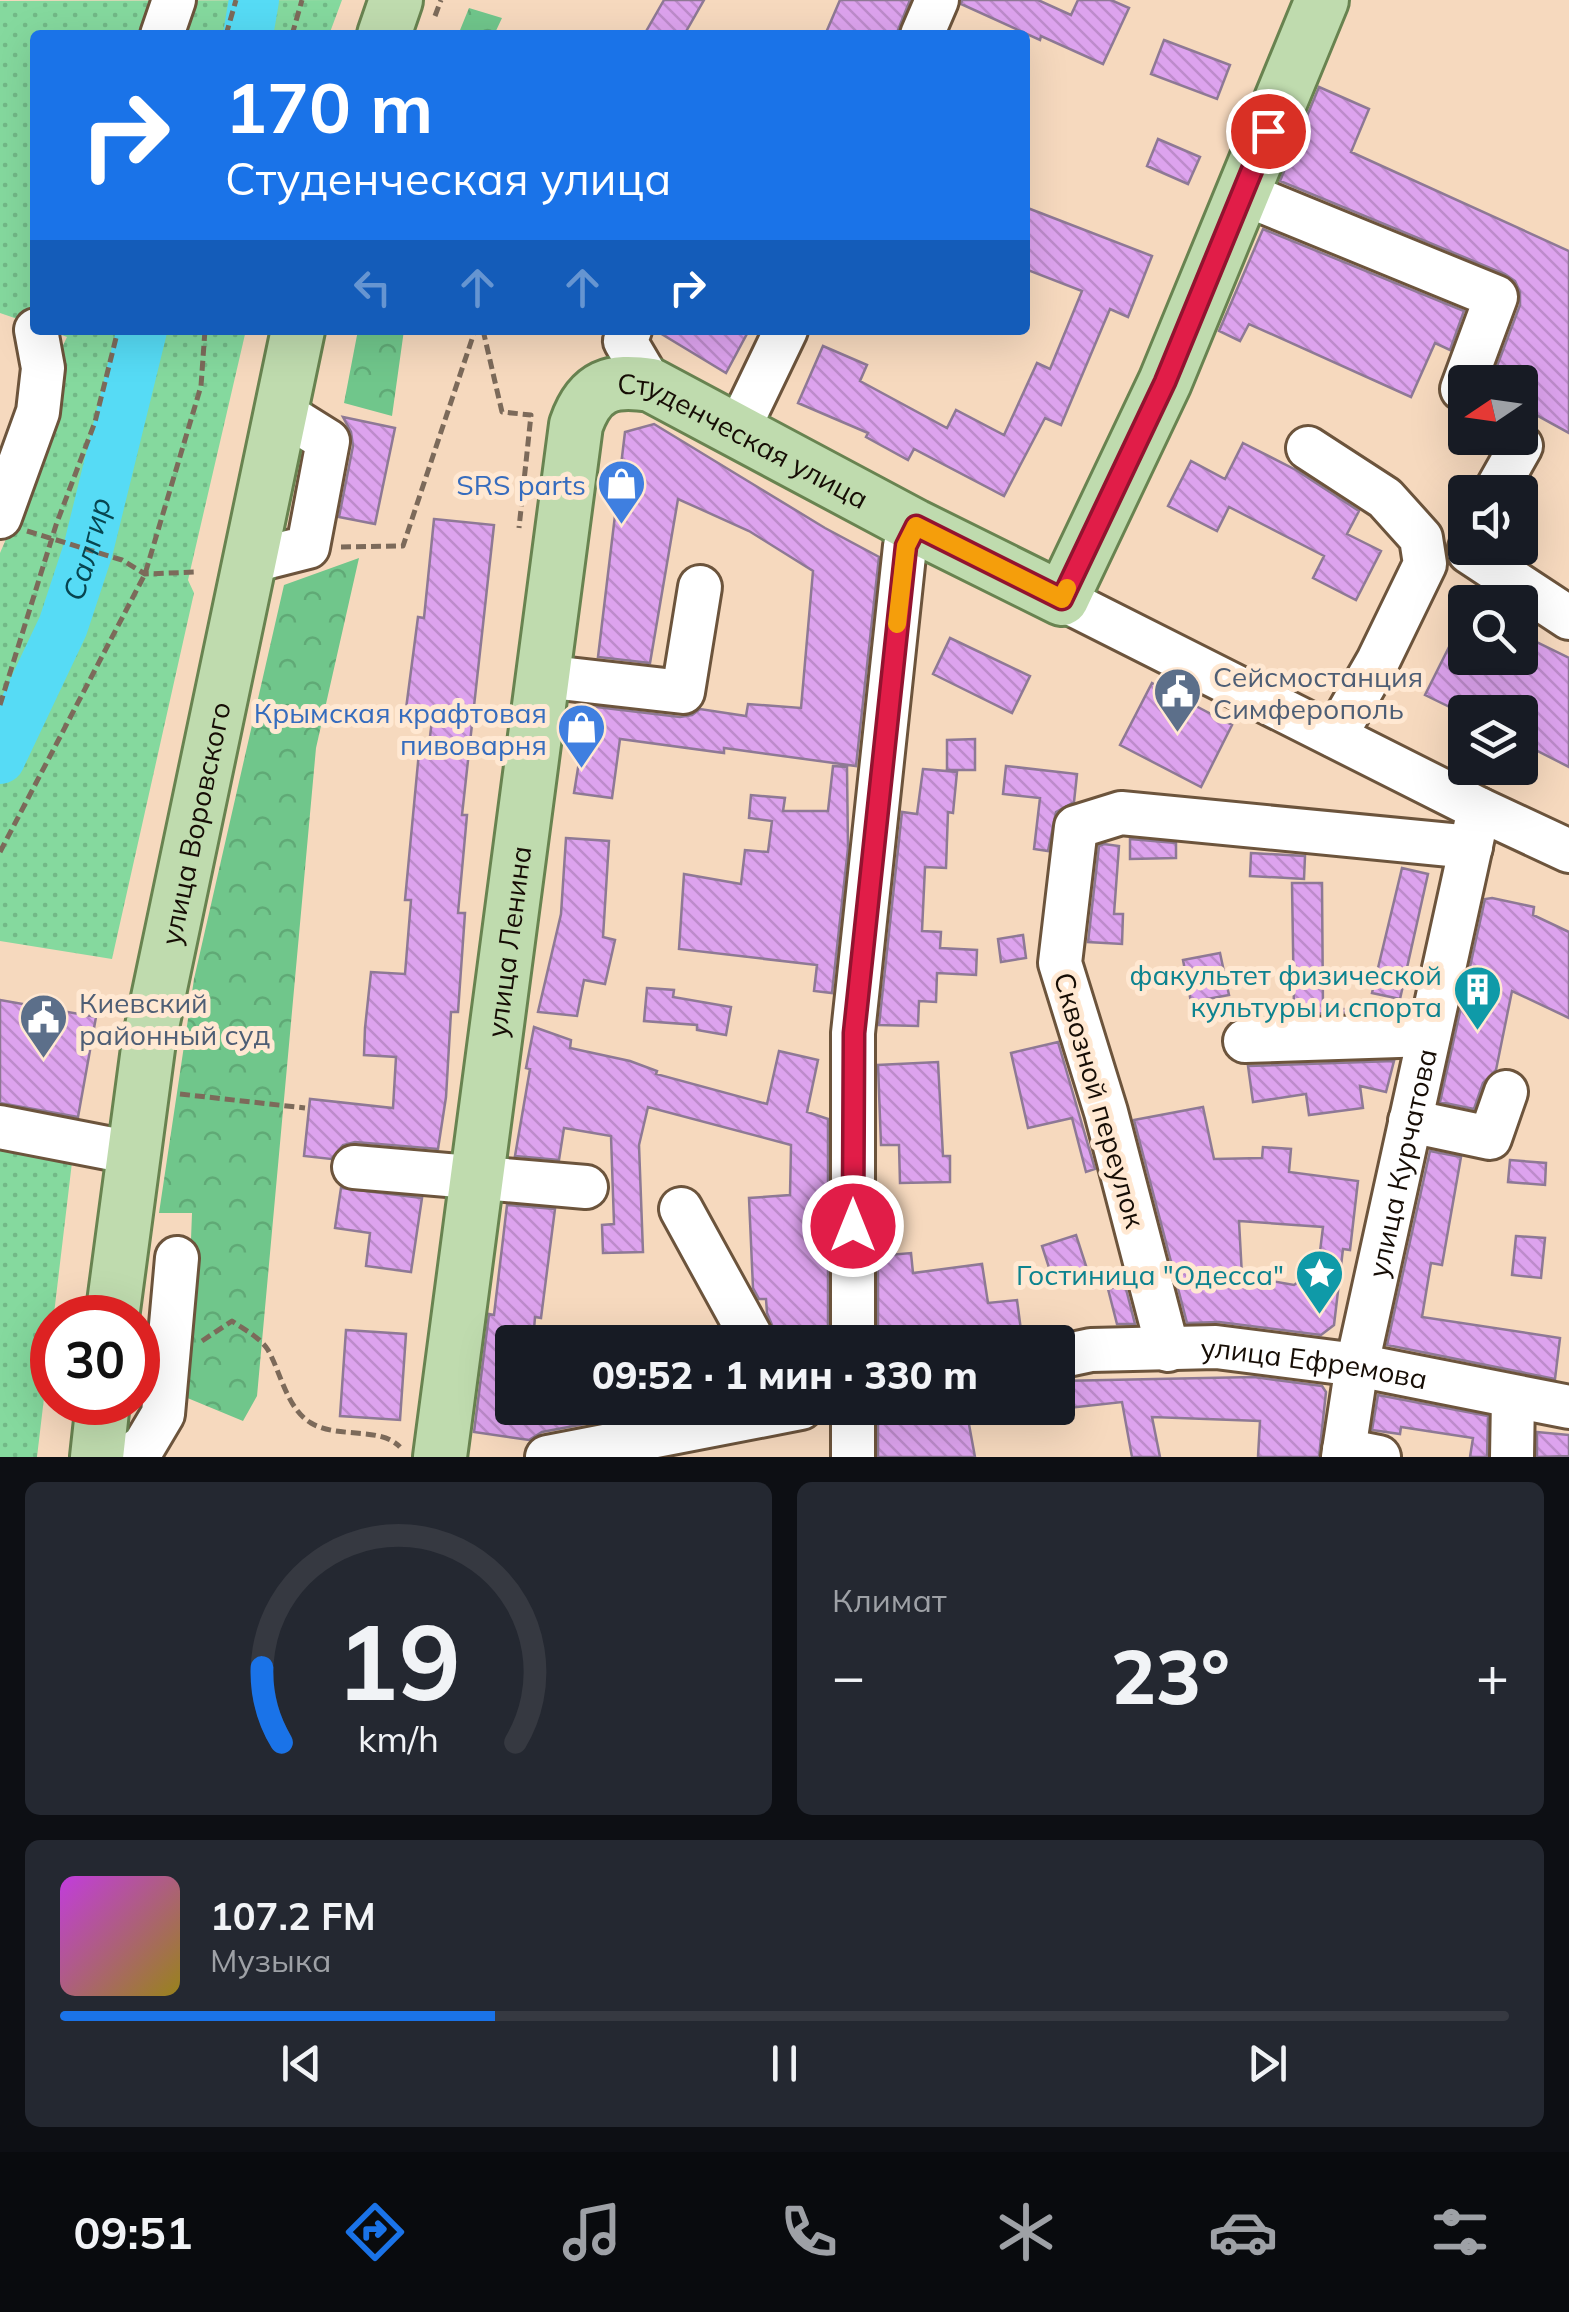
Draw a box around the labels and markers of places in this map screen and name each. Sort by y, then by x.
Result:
pin [1226,89,1311,174]
shop icon: SRS parts [595,458,647,526]
place label: SRS parts [456,467,586,502]
place label: Сейсмостанция Симферополь [1213,659,1423,726]
public building icon: Сейсмостанция Симферополь [1152,666,1204,734]
place label: Крымская крафтовая пивоварня [254,695,547,762]
shop icon: Крымская крафтовая пивоварня [556,702,608,770]
place label: факультет физической культуры и спорта [1130,957,1442,1024]
building icon: факультет физической культуры и спорта [1451,964,1503,1032]
place label: Киевский районный суд [79,985,270,1052]
public building icon: Киевский районный суд [18,992,70,1060]
place icon: Гостиница "Одесса" [1293,1248,1345,1316]
place label: Гостиница "Одесса" [1016,1257,1284,1292]

